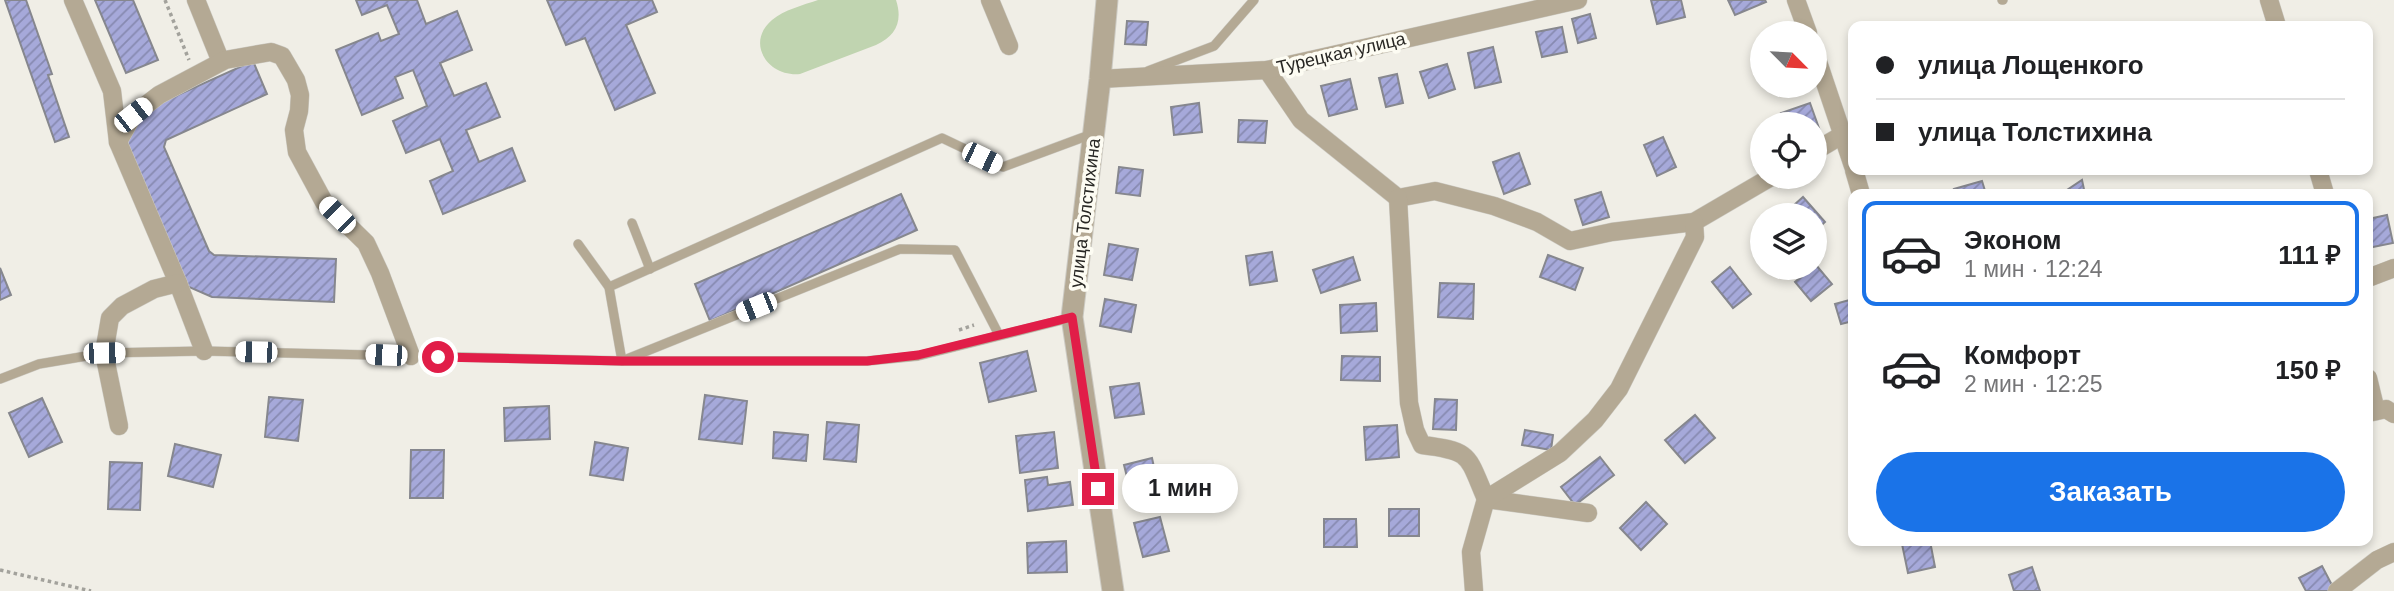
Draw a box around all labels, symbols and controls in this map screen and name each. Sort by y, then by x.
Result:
north arrow [1750,21,1827,98]
map controls [1750,21,1827,280]
street label: Турецкая улица [1275,28,1408,78]
text: улица Лощенкого [1918,50,2144,80]
car [110,94,157,136]
button: locate [1750,112,1827,189]
text: улица Толстихина [1918,117,2152,147]
street label: улица Толстихина [1066,136,1104,289]
car [959,139,1006,177]
car [315,193,360,237]
button: layers [1750,203,1827,280]
icon: car [1880,222,1943,285]
text: Эконом [1964,225,2062,255]
text: 111 ₽ [2278,240,2341,270]
text: 1 мин · 12:24 [1964,256,2103,282]
car [733,289,780,325]
icon: car [1880,337,1943,400]
text: Комфорт [1964,340,2081,370]
car [235,341,278,363]
route start [422,341,454,373]
car [83,342,126,364]
car [365,344,408,366]
text: 150 ₽ [2275,355,2341,385]
text: 2 мин · 12:25 [1964,371,2103,397]
button: Заказать [1876,452,2345,532]
callout: 1 мин [1122,464,1238,514]
route end [1082,473,1114,505]
text: 1 мин [1148,475,1212,501]

